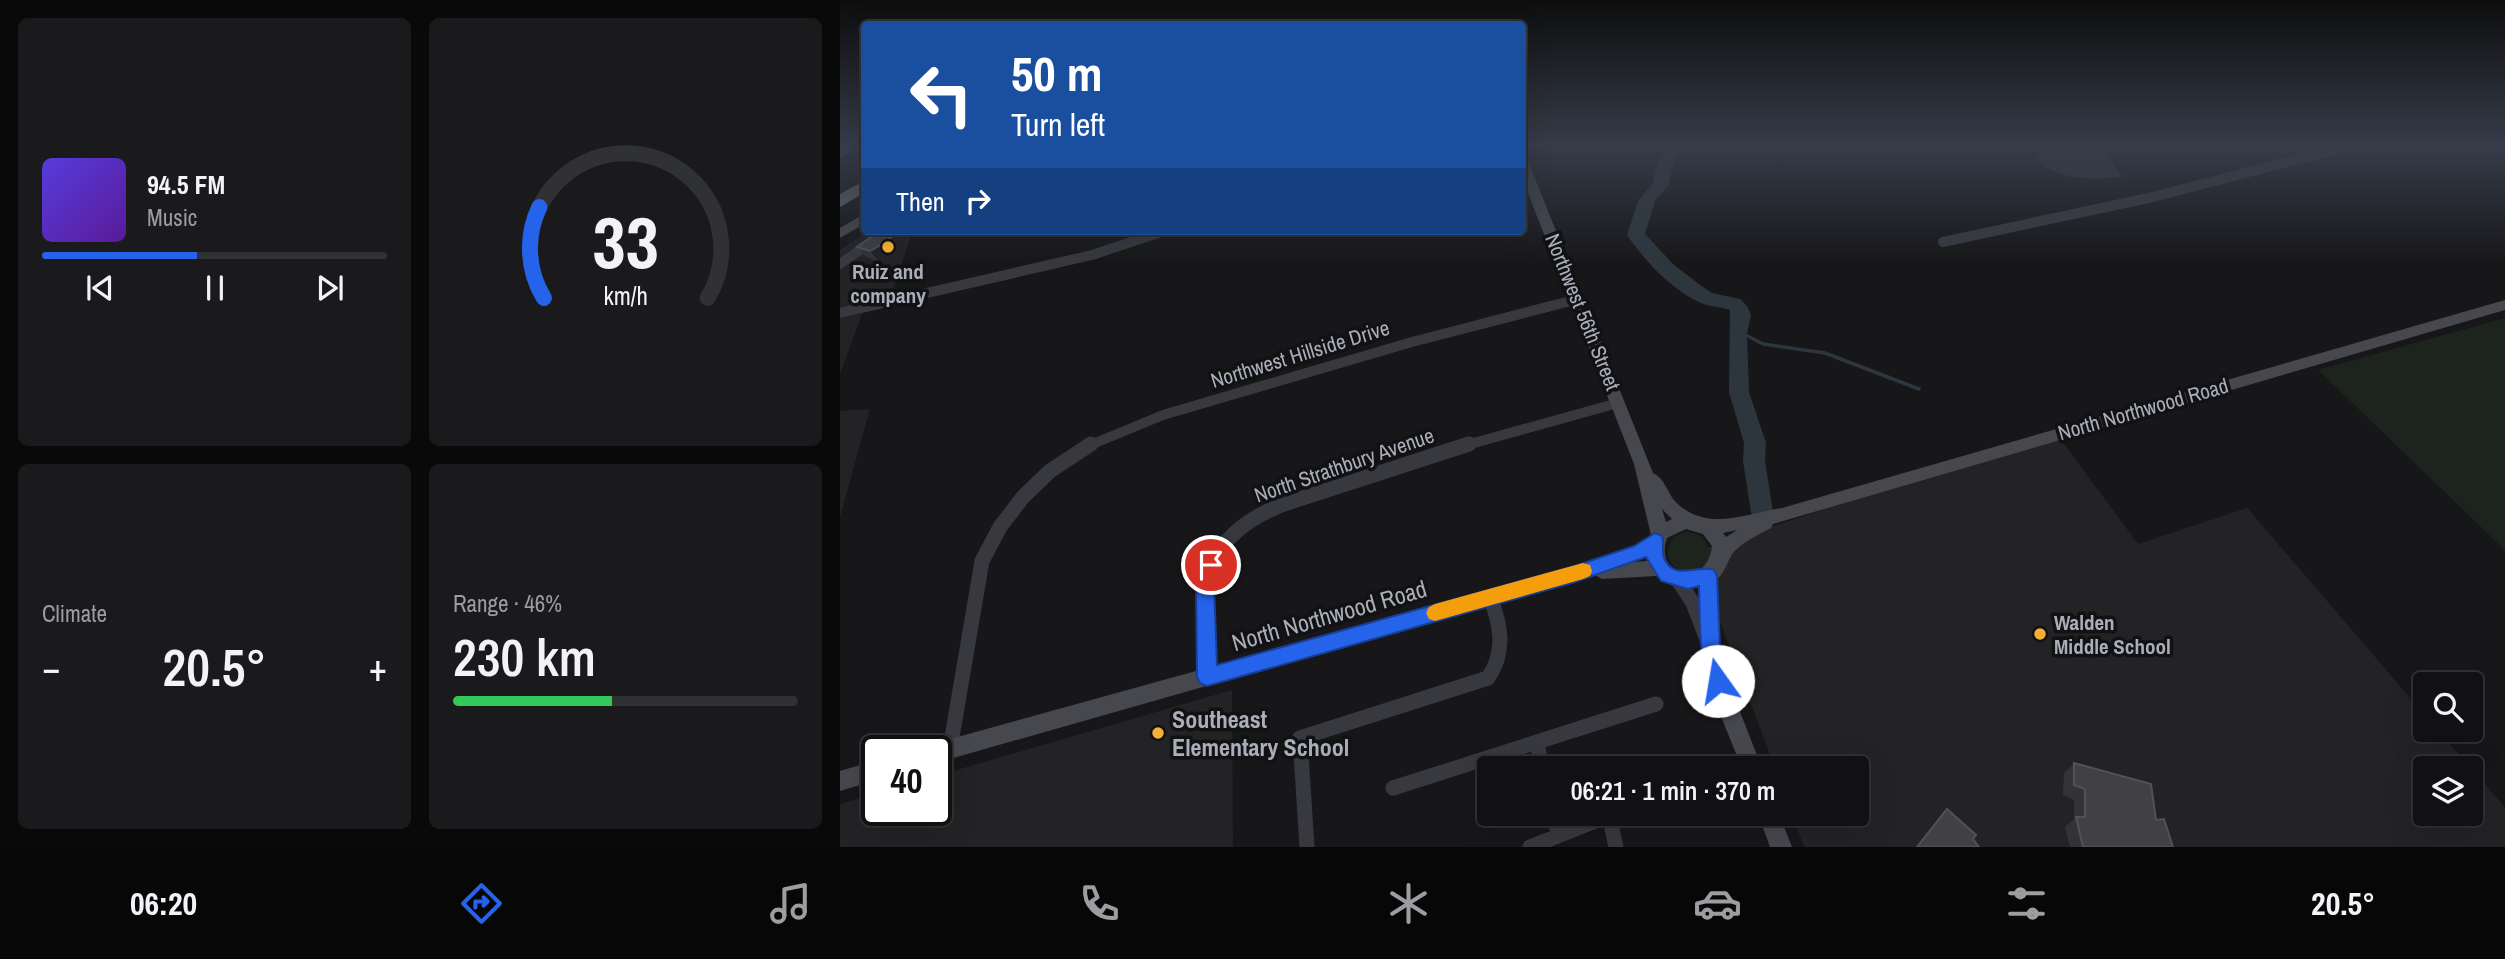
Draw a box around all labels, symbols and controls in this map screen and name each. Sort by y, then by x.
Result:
text: 50 m [1011,40,1103,106]
icon: left [896,49,987,140]
text: Turn left [1011,103,1105,146]
text: 94.5 FM [147,167,225,202]
icon: right [959,182,997,220]
text: Then [896,184,945,219]
text: 33 [592,194,659,292]
text: Music [147,202,197,233]
street label: Northwest 56th Street [1538,229,1628,395]
marker: Ruiz and company [880,239,896,255]
place label: Ruiz and company [850,257,926,310]
icon: previous [81,269,119,307]
icon: pause [196,269,234,307]
icon: next [311,269,349,307]
text: km/h [603,279,648,313]
street label: Northwest Hillside Drive [1207,313,1393,395]
street label: North Northwood Road [2054,371,2232,447]
street label: North Strathbury Avenue [1250,421,1438,509]
pin [1181,535,1241,595]
icon: arrive [1192,546,1230,584]
street label: North Northwood Road [1228,572,1430,658]
text: Range · 46% [453,588,562,619]
text: Climate [42,598,107,629]
place label: Walden Middle School [2054,608,2171,661]
text: 230 km [453,622,596,692]
marker: Walden Middle School [2032,626,2048,642]
text: 20.5° [163,632,266,702]
text: − [42,642,60,693]
text: + [369,642,387,693]
position arrow [1681,644,1755,718]
map controls [2413,672,2483,826]
button: search [2413,672,2483,742]
place label: Southeast Elementary School [1172,703,1349,763]
marker: Southeast Elementary School [1150,725,1166,741]
speed limit sign: 40 [861,735,952,826]
button: layers [2413,756,2483,826]
text: 06:21 · 1 min · 370 m [1571,773,1775,808]
icon: directions [457,879,506,928]
icon: music [766,879,815,928]
icon: phone [1075,879,1124,928]
icon: climate [1384,879,1433,928]
icon: car [1693,879,1742,928]
icon: filters [2002,879,2051,928]
text: 06:20 [130,882,197,925]
text: 20.5° [2311,882,2375,925]

